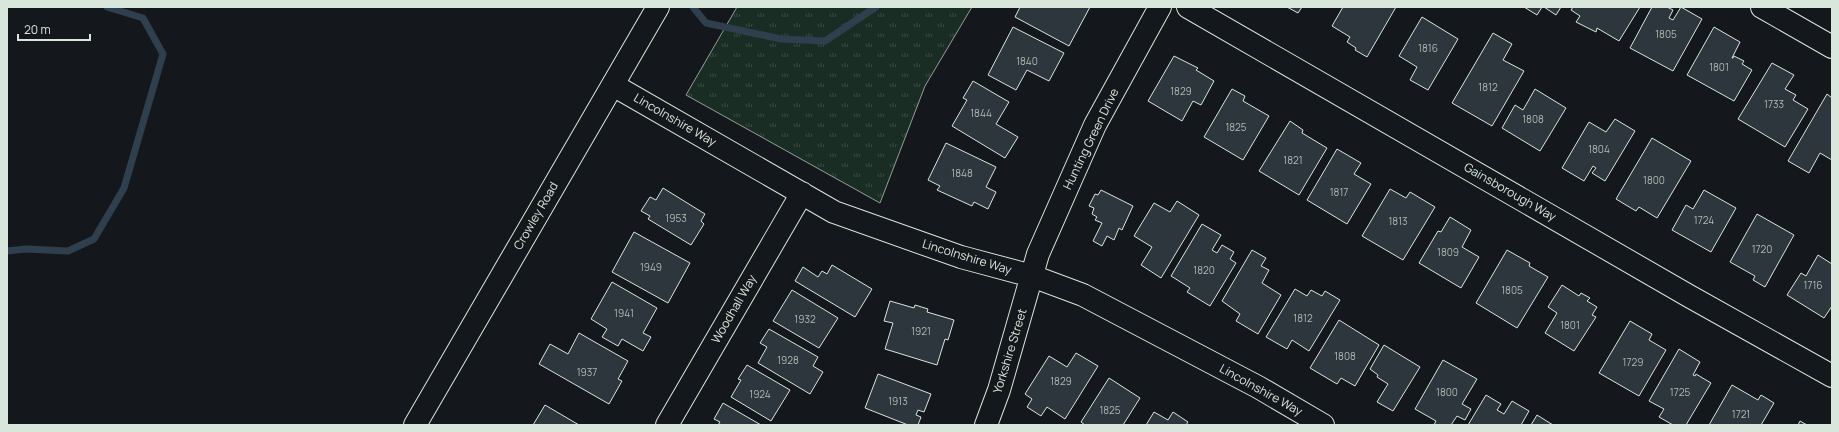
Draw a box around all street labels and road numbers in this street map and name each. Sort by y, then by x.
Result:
street label: Hunting Green Drive [1059,85,1122,192]
street label: Lincolnshire Way [631,89,720,150]
street label: Gainsborough Way [1461,158,1560,225]
street label: Crowley Road [509,179,562,253]
street label: Lincolnshire Way [920,235,1015,278]
street label: Woodhall Way [707,271,760,346]
street label: Yorkshire Street [989,306,1031,395]
street label: Lincolnshire Way [1217,360,1306,420]

